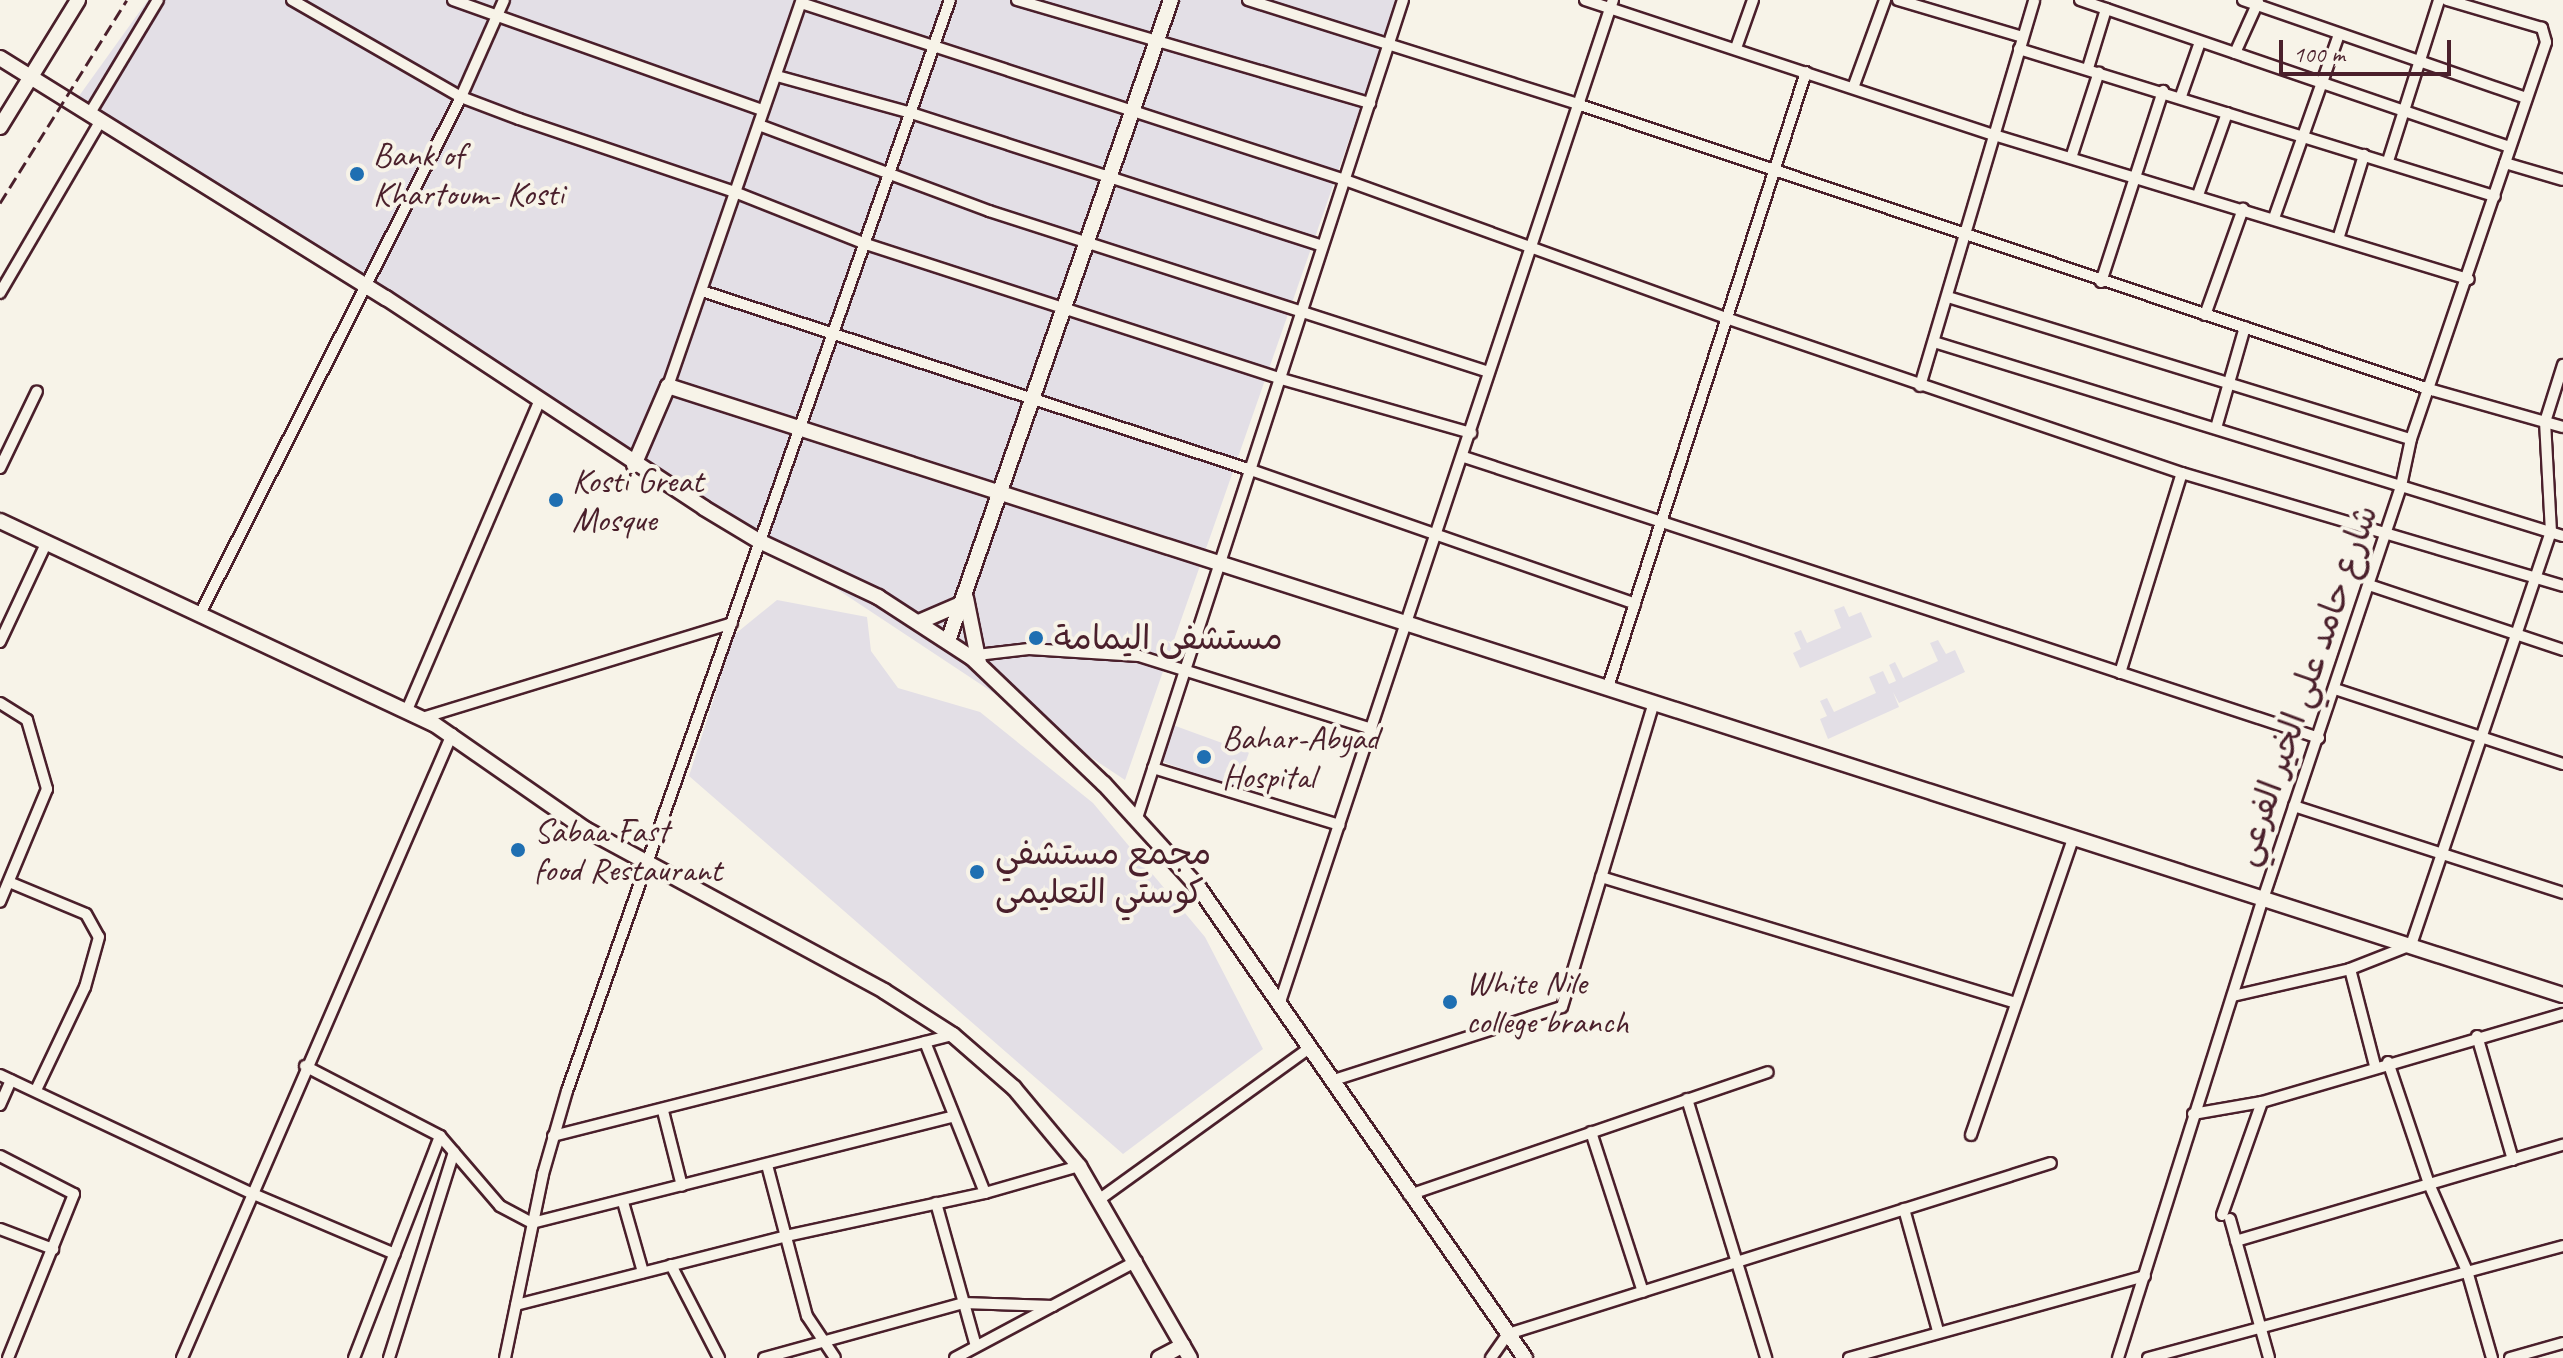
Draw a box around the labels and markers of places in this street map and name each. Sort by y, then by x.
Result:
place label: Bank of Khartoum- Kosti [373,134,564,214]
marker: Bank of Khartoum- Kosti [348,165,366,183]
place label: Kosti Great Mosque [572,460,701,540]
marker: Kosti Great Mosque [547,491,565,509]
place label: مستشفى اليمامة [1054,618,1283,658]
marker: مستشفى اليمامة [1025,627,1047,649]
place label: Bahar-Abyad Hospital [1222,717,1379,796]
marker: Bahar-Abyad Hospital [1193,746,1215,768]
place label: Sabaa Fast food Restaurant [534,810,721,890]
place label: مجمع مستشفي كوستي التعليمى [995,832,1211,912]
marker: Sabaa Fast food Restaurant [509,841,527,859]
marker: مجمع مستشفي كوستي التعليمى [966,861,988,883]
place label: White Nile college branch [1466,962,1629,1042]
marker: White Nile college branch [1441,993,1459,1011]

